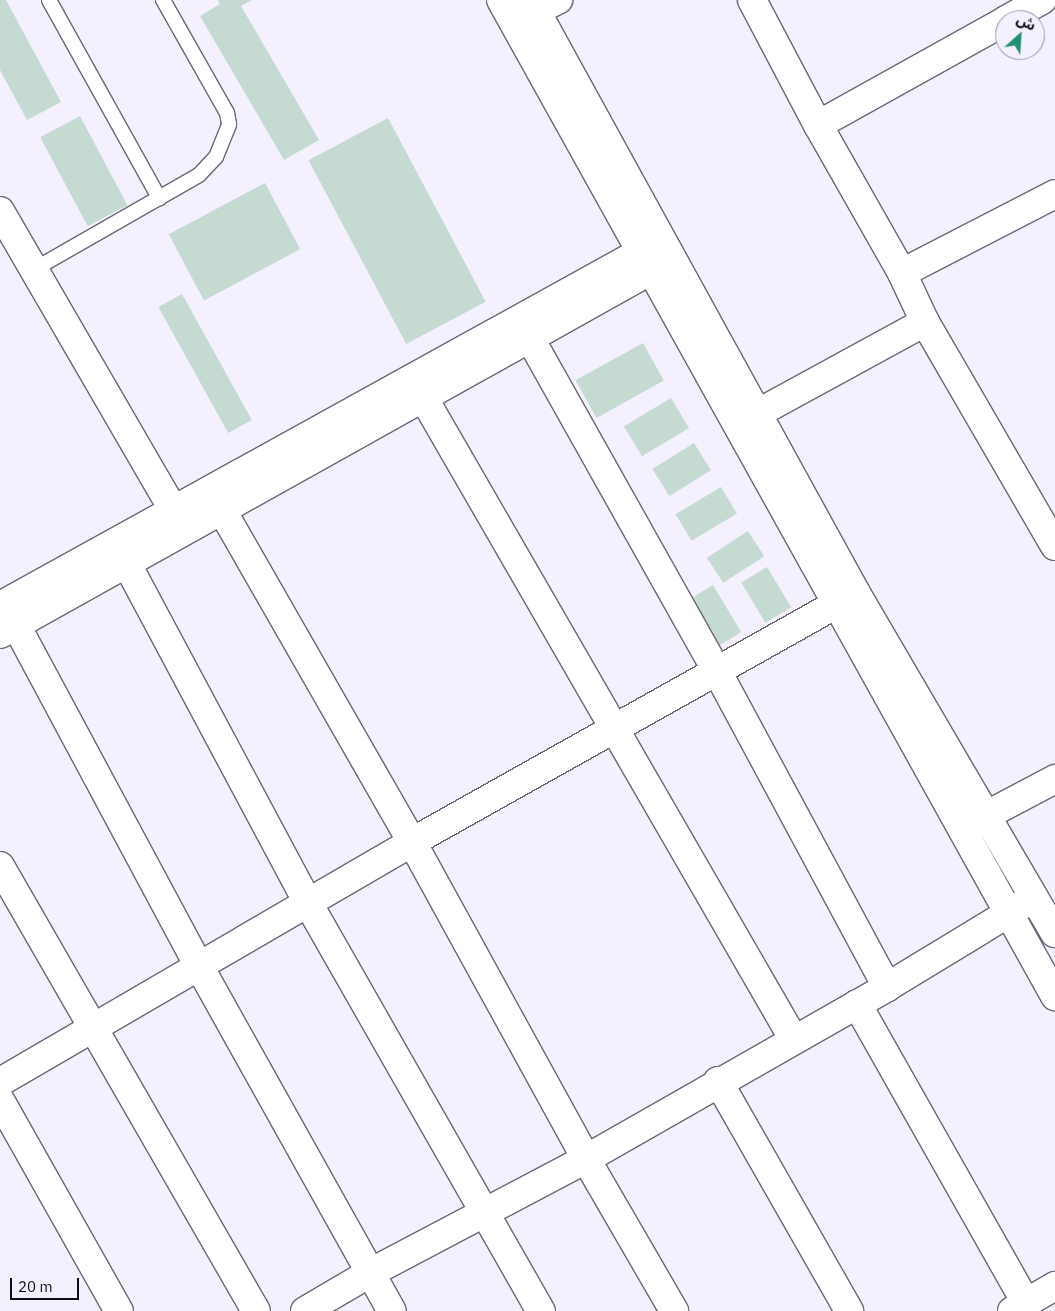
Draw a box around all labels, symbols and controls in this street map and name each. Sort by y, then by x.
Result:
north arrow [995,10,1045,60]
text: ش [1014,10,1039,35]
scale bar [12,1268,81,1300]
text: 20 m [18,1277,53,1296]

